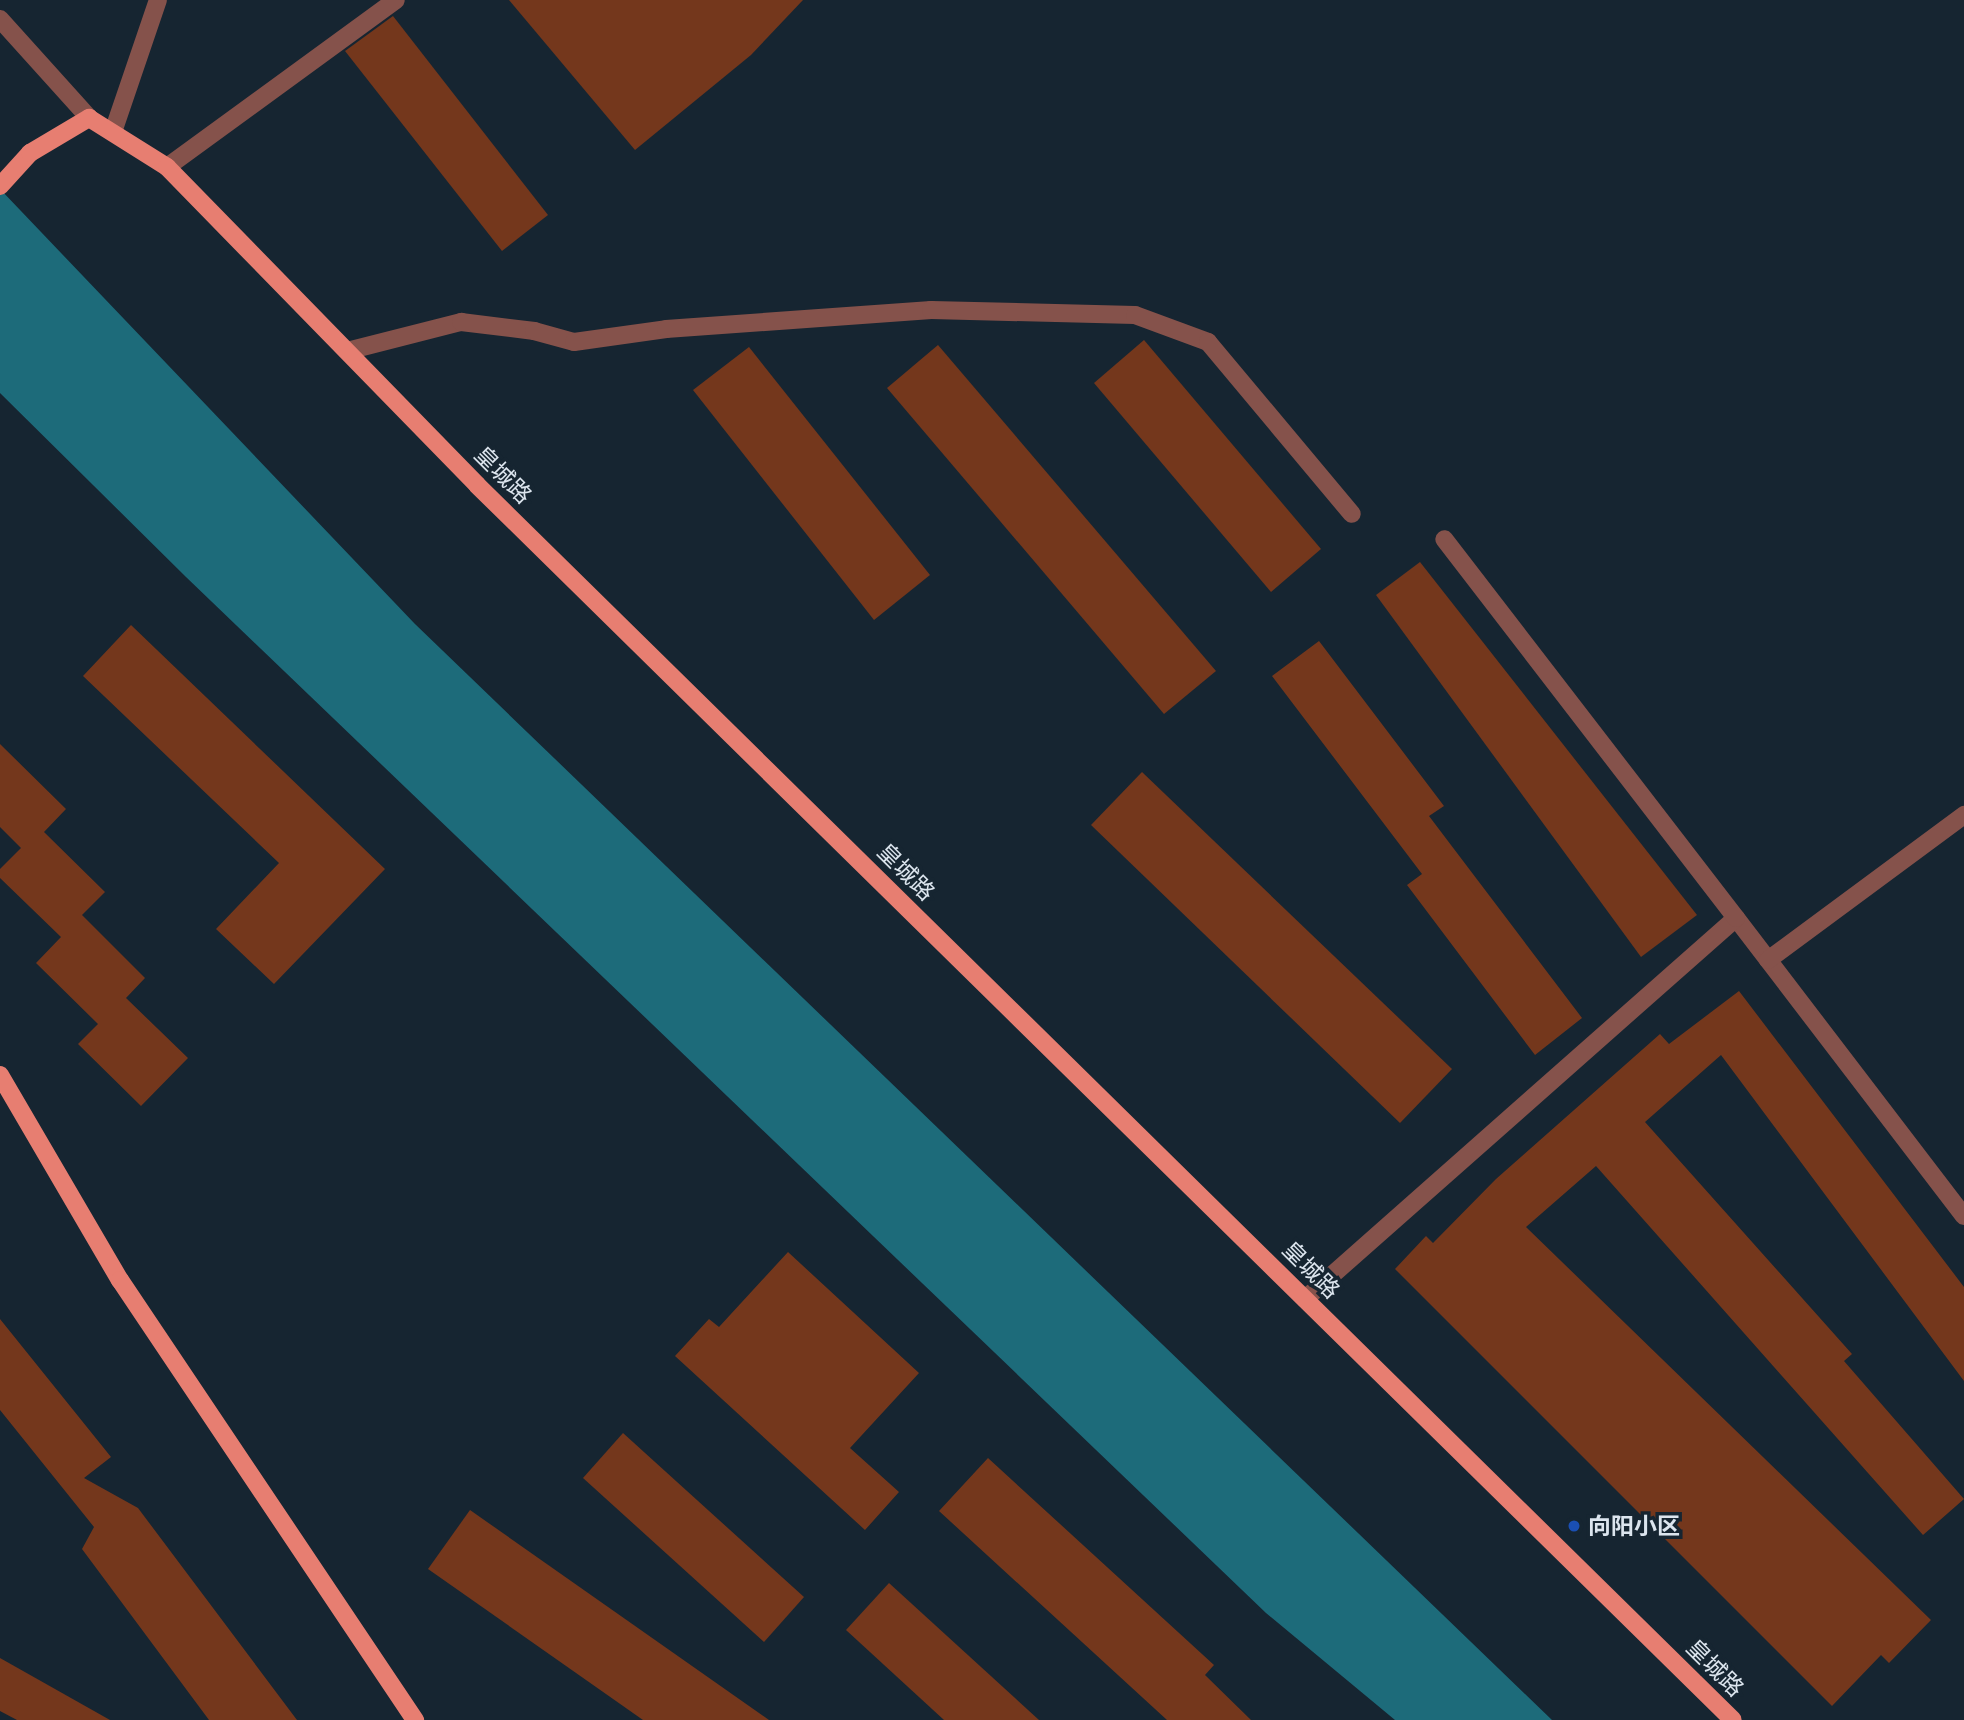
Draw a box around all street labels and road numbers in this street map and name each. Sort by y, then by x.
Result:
street label: 皇城路 [469,441,537,509]
street label: 皇城路 [872,838,940,906]
street label: 皇城路 [1277,1236,1345,1304]
street label: 皇城路 [1681,1634,1749,1702]

